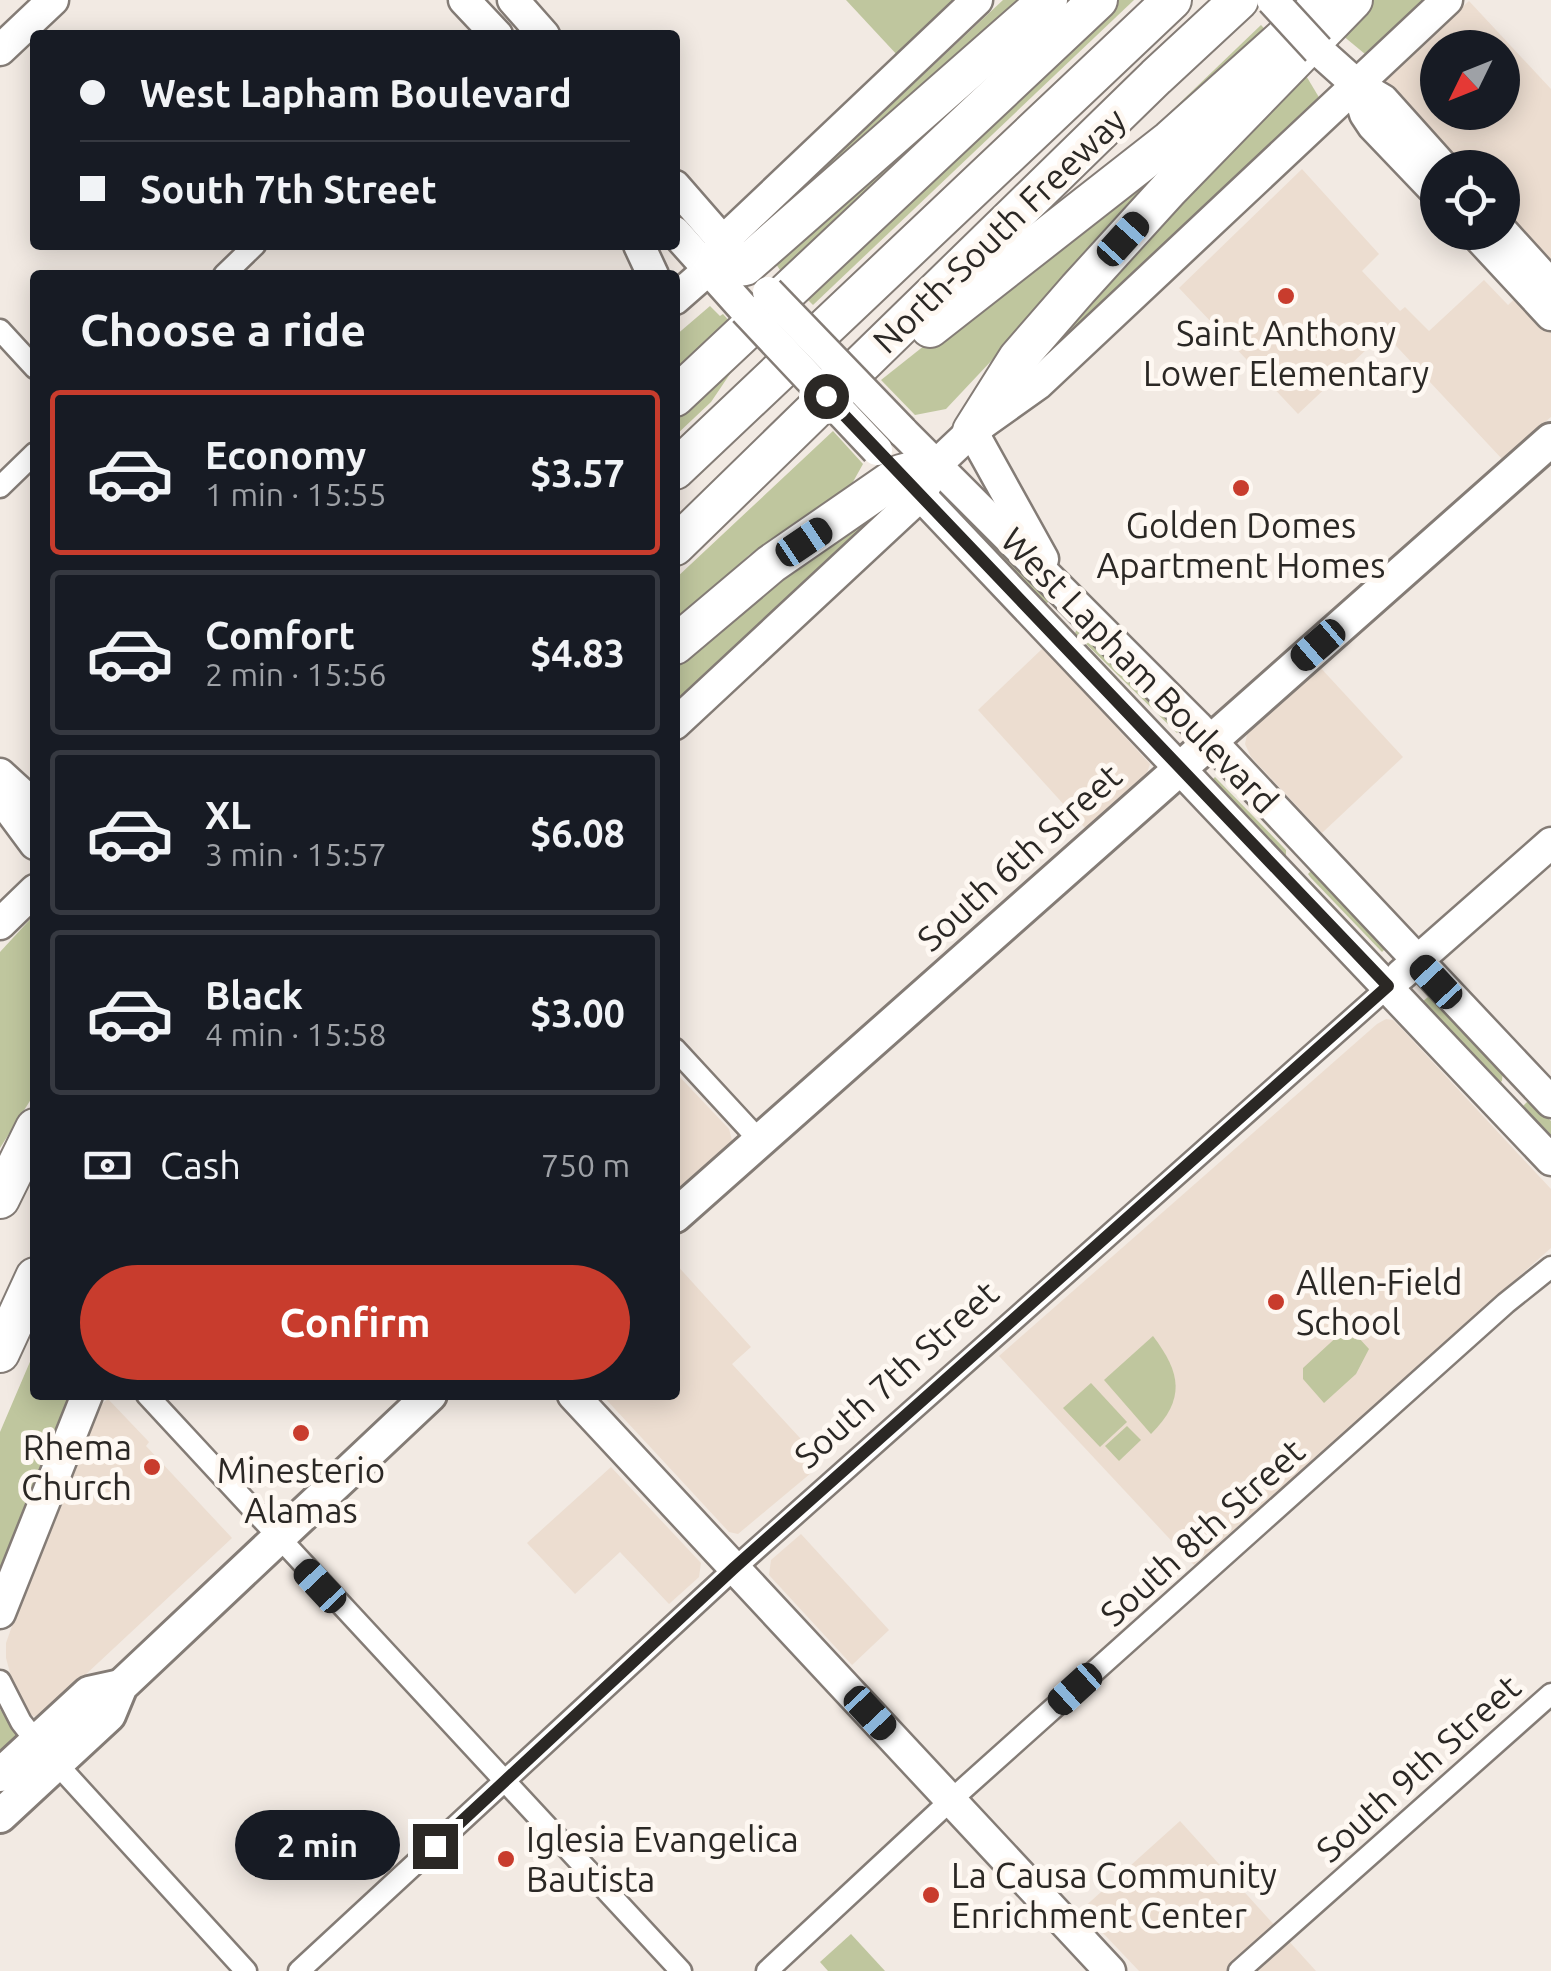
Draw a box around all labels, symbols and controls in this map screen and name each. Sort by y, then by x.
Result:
north arrow [1420,30,1520,130]
map controls [1420,30,1520,250]
text: West Lapham Boulevard [140,72,572,114]
street label: North-South Freeway [865,99,1133,361]
button: locate [1420,150,1520,250]
text: South 7th Street [140,168,437,210]
car [1092,207,1154,271]
marker: Saint Anthony Lower Elementary [1275,285,1297,307]
text: Choose a ride [80,304,366,355]
place label: Saint Anthony Lower Elementary [1143,313,1429,393]
route start [804,374,849,419]
icon: car [85,428,175,518]
text: Economy [205,434,366,476]
text: $3.57 [530,452,625,494]
text: 1 min · 15:55 [205,476,387,512]
marker: Golden Domes Apartment Homes [1230,477,1252,499]
place label: Golden Domes Apartment Homes [1096,505,1386,585]
car [771,513,837,571]
street label: West Lapham Boulevard [993,519,1287,821]
icon: car [85,608,175,698]
text: Comfort [205,614,355,656]
car [1286,614,1350,676]
text: $4.83 [530,632,625,674]
text: 2 min · 15:56 [205,656,387,692]
street label: South 6th Street [909,755,1129,959]
icon: car [85,788,175,878]
text: XL [205,794,251,836]
text: $6.08 [530,812,625,854]
text: 3 min · 15:57 [205,836,387,872]
car [1405,950,1467,1014]
icon: car [85,968,175,1058]
text: Black [205,974,303,1016]
text: $3.00 [530,992,625,1034]
text: 4 min · 15:58 [205,1016,387,1052]
icon: cash [80,1138,135,1193]
text: Cash [160,1144,241,1186]
text: 750 m [541,1147,630,1183]
place label: Allen-Field School [1296,1262,1462,1342]
button: Confirm [80,1265,630,1380]
street label: South 7th Street [786,1272,1006,1476]
marker: Allen-Field School [1265,1291,1287,1313]
marker: Minesterio Alamas [290,1422,312,1444]
place label: Rhema Church [21,1427,132,1507]
street label: South 8th Street [1092,1430,1312,1634]
place label: Minesterio Alamas [217,1450,385,1530]
marker: Rhema Church [141,1456,163,1478]
car [289,1554,351,1618]
car [1043,1658,1107,1720]
street label: South 9th Street [1308,1666,1528,1870]
car [839,1681,901,1745]
callout: 2 min [235,1811,400,1881]
place label: Iglesia Evangelica Bautista [526,1819,799,1899]
route end [413,1824,458,1869]
text: 2 min [277,1827,358,1863]
marker: Iglesia Evangelica Bautista [495,1848,517,1870]
place label: La Causa Community Enrichment Center [951,1855,1277,1935]
marker: La Causa Community Enrichment Center [920,1884,942,1906]

